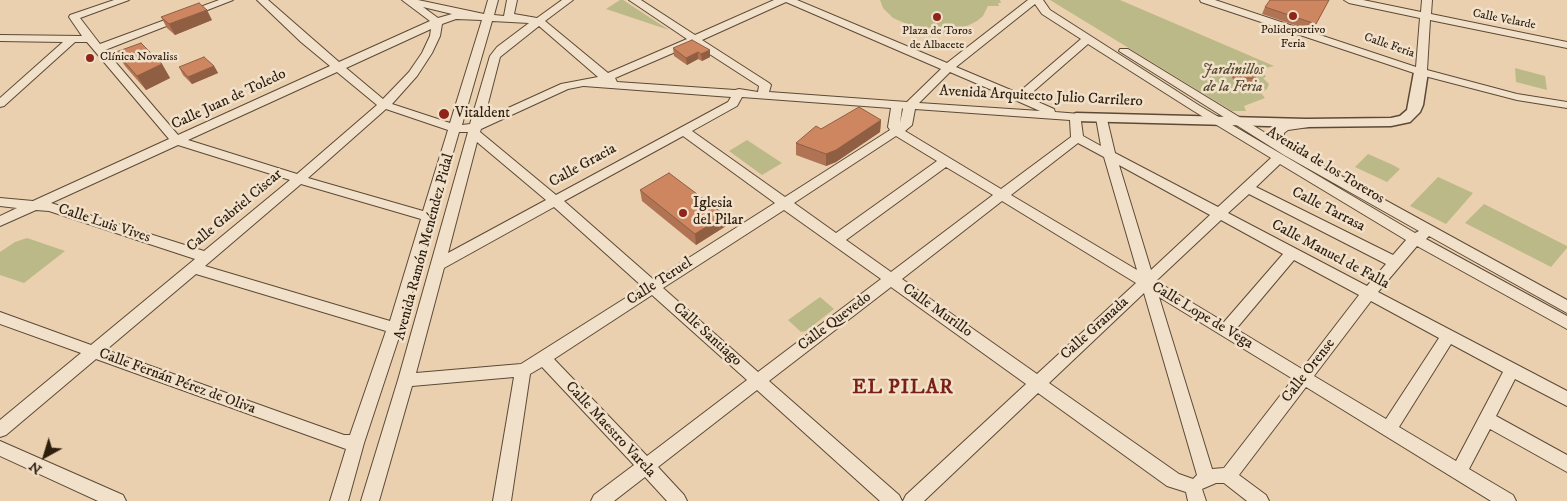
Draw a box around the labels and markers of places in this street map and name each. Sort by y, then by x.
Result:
marker: Polideportivo Feria [1287,10,1299,22]
marker: Plaza de Toros de Albacete [931,11,943,23]
place label: Polideportivo Feria [1261,24,1325,52]
place label: Plaza de Toros de Albacete [902,25,972,53]
place label: Clínica Novaliss [100,51,177,65]
marker: Clínica Novaliss [84,52,96,64]
place label: Vitaldent [455,105,510,123]
marker: Vitaldent [437,107,451,121]
place label: Iglesia del Pilar [693,195,743,230]
marker: Iglesia del Pilar [677,207,689,219]

